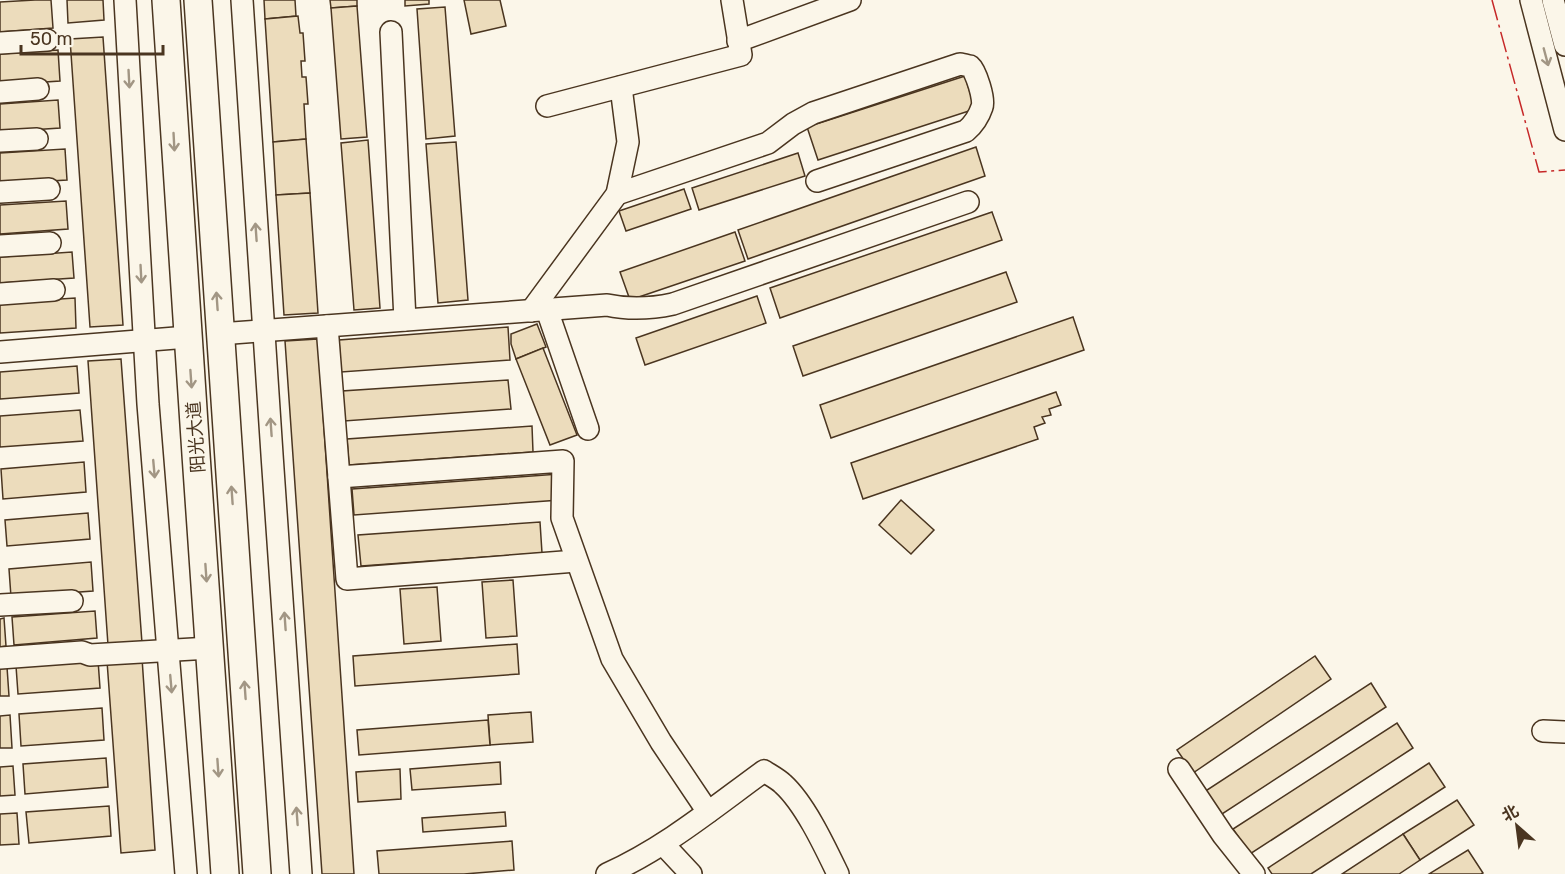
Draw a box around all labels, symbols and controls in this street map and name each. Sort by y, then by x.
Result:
scale bar [21,18,164,56]
text: 50 m [30,28,73,50]
one-way arrow [1540,47,1552,66]
one-way arrow [124,69,135,89]
one-way arrow [169,132,180,152]
one-way arrow [250,223,261,243]
one-way arrow [135,264,146,284]
one-way arrow [211,291,222,311]
one-way arrow [186,368,197,388]
street label: 阳光大道 [183,400,209,474]
one-way arrow [265,417,276,437]
one-way arrow [148,458,159,478]
one-way arrow [226,486,237,506]
one-way arrow [200,563,211,583]
one-way arrow [279,612,290,632]
one-way arrow [166,673,177,693]
one-way arrow [239,680,250,700]
one-way arrow [213,757,224,777]
north arrow [1487,796,1547,856]
text: 北 [1499,801,1522,825]
one-way arrow [292,806,303,826]

